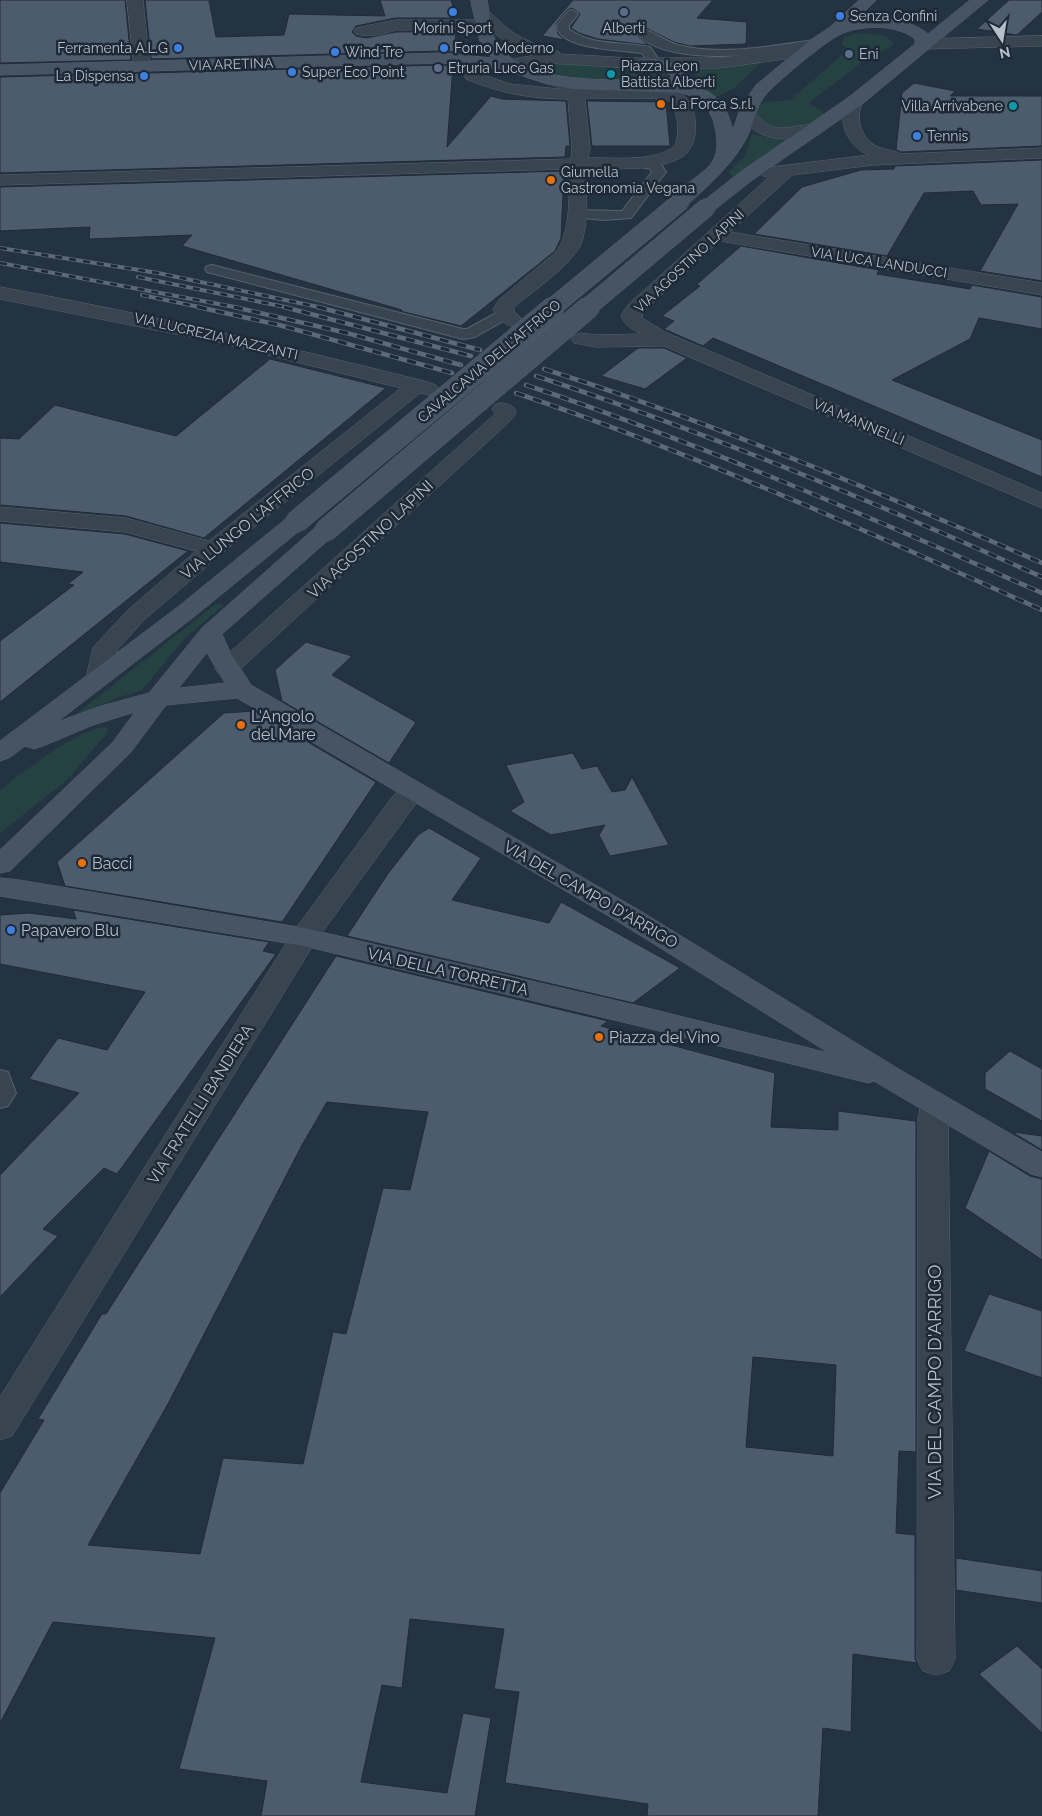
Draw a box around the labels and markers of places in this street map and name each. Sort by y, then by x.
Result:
marker: Morini Sport [447,6,459,18]
marker: Alberti [618,6,630,18]
place label: Senza Confini [850,8,937,24]
marker: Senza Confini [834,10,846,22]
place label: Morini Sport [414,20,492,36]
place label: Alberti [603,20,645,36]
place label: Ferramenta A.L.G [57,40,168,56]
place label: Forno Moderno [454,40,554,56]
marker: Ferramenta A.L.G [172,42,184,54]
marker: Forno Moderno [438,42,450,54]
place label: Wind Tre [345,44,403,60]
marker: Wind Tre [329,46,341,58]
place label: Eni [859,46,879,62]
marker: Eni [843,48,855,60]
place label: Piazza Leon Battista Alberti [621,58,715,90]
place label: Etruria Luce Gas [448,60,554,76]
marker: Etruria Luce Gas [432,62,444,74]
place label: Super Eco Point [302,64,405,80]
marker: Super Eco Point [286,66,298,78]
place label: La Dispensa [55,68,134,84]
marker: Piazza Leon Battista Alberti [605,68,617,80]
marker: La Dispensa [138,70,150,82]
place label: La Forca S.r.l. [671,96,754,112]
marker: La Forca S.r.l. [655,98,667,110]
place label: Villa Arrivabene [902,98,1003,114]
marker: Villa Arrivabene [1007,100,1019,112]
place label: Tennis [927,128,969,144]
marker: Tennis [911,130,923,142]
place label: Giumella Gastronomia Vegana [561,164,695,196]
marker: Giumella Gastronomia Vegana [545,174,557,186]
place label: L'Angolo del Mare [251,707,316,744]
marker: L'Angolo del Mare [235,719,247,731]
place label: Bacci [92,854,132,873]
marker: Bacci [76,857,88,869]
place label: Papavero Blu [21,921,119,940]
marker: Papavero Blu [5,924,17,936]
place label: Piazza del Vino [609,1028,720,1047]
marker: Piazza del Vino [593,1031,605,1043]

